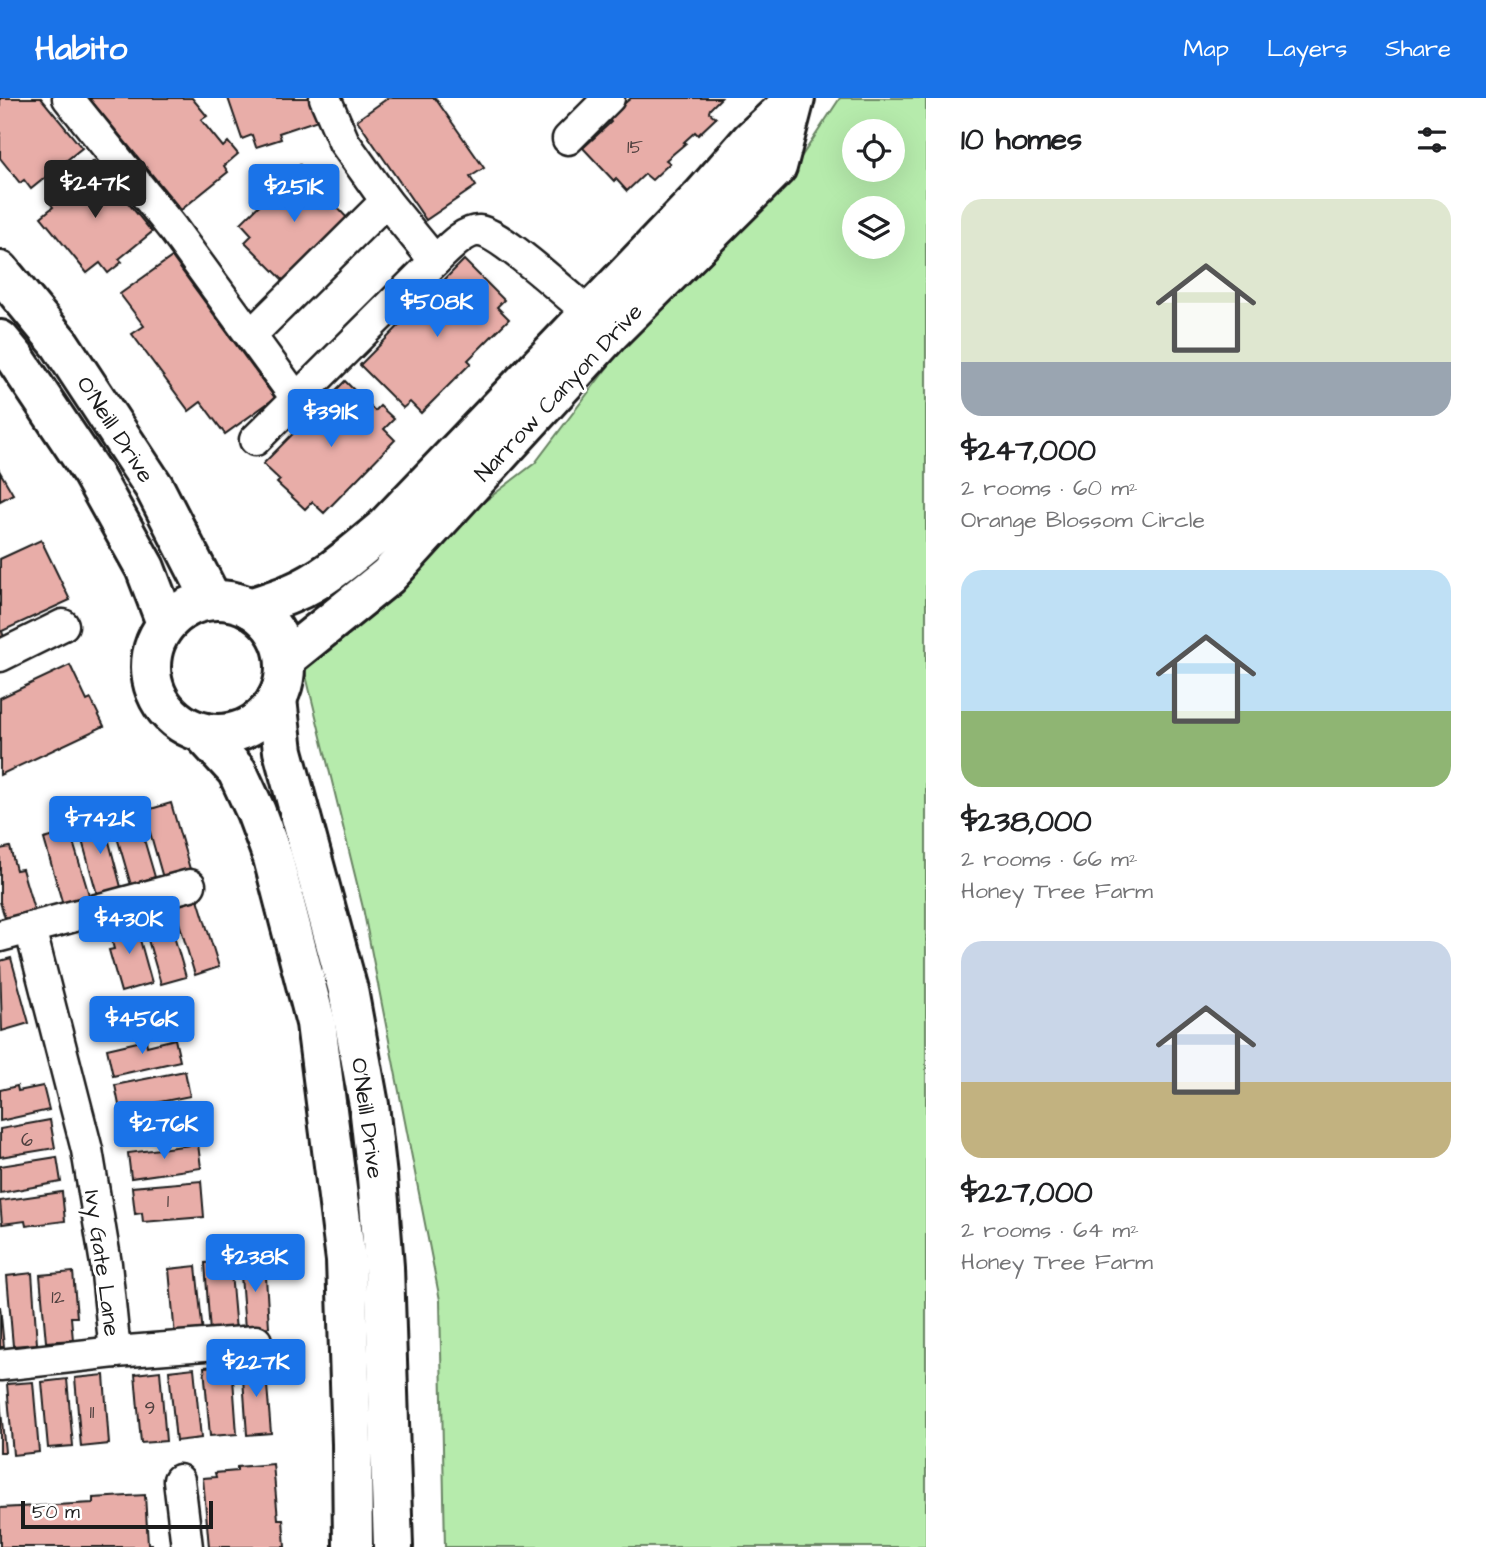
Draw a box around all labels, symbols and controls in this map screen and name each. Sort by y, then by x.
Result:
text: Habito [35,26,127,72]
text: Map [1184,32,1229,66]
text: Layers [1267,32,1347,66]
text: Share [1385,32,1451,66]
map controls [842,119,905,259]
button: locate [842,119,905,182]
text: 10 homes [961,119,1082,161]
icon: filters [1413,121,1451,159]
house number: 15 [627,134,643,161]
pin: $247K [46,160,144,220]
pin: $251K [245,164,343,224]
text: $247K [60,167,130,199]
text: $251K [264,171,324,203]
button: layers [842,196,905,259]
icon: home [1143,245,1269,371]
pin: $508K [388,280,486,339]
text: $508K [401,286,473,318]
street label: Narrow Canyon Drive [467,296,651,490]
street label: O'Neill Drive [69,370,162,489]
pin: $391K [282,390,380,449]
text: $391K [304,396,358,428]
text: $247,000 [961,430,1096,472]
text: 2 rooms · 60 m² [961,472,1138,504]
text: Orange Blossom Circle [961,504,1205,536]
icon: home [1143,616,1269,742]
pin: $742K [51,796,149,856]
text: $238,000 [961,801,1092,843]
text: $742K [65,803,135,835]
text: 2 rooms · 66 m² [961,843,1138,875]
text: Honey Tree Farm [961,875,1153,907]
pin: $430K [80,896,178,956]
text: $430K [95,903,163,935]
icon: home [1143,987,1269,1113]
pin: $456K [93,996,191,1056]
text: $456K [105,1003,179,1035]
street label: O'Neill Drive [343,1056,391,1180]
pin: $276K [115,1102,213,1161]
text: $276K [130,1108,198,1140]
house number: 6 [21,1127,33,1154]
text: $227,000 [961,1172,1093,1214]
street label: Ivy Gate Lane [75,1188,128,1338]
house number: 1 [167,1188,170,1215]
text: 2 rooms · 64 m² [961,1214,1139,1246]
pin: $238K [206,1234,304,1294]
text: $238K [222,1241,288,1273]
text: Honey Tree Farm [961,1246,1153,1278]
house number: 12 [51,1284,65,1311]
pin: $227K [207,1340,305,1399]
text: $227K [222,1346,290,1378]
house number: 9 [145,1395,155,1422]
house number: 11 [90,1399,95,1426]
scale bar [21,1498,214,1530]
text: 50 m [32,1499,80,1526]

